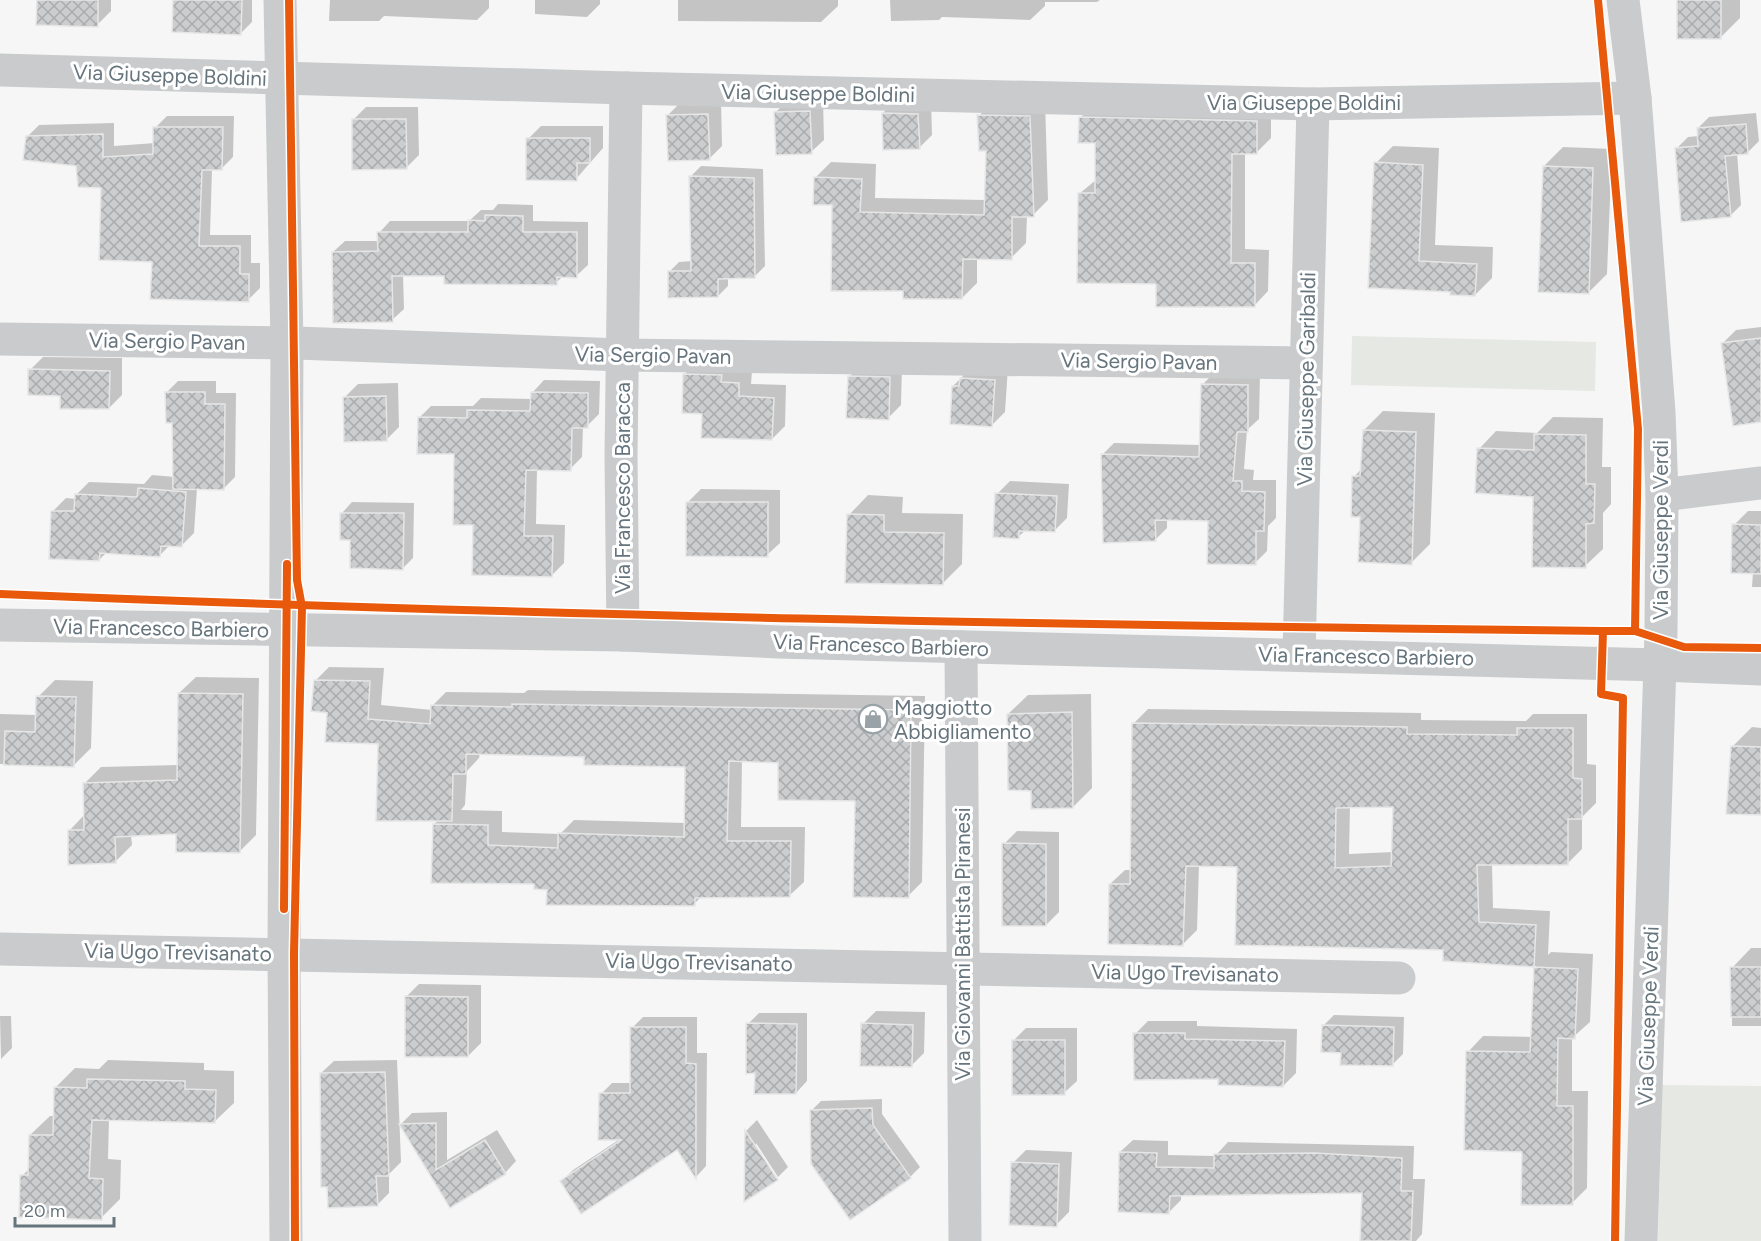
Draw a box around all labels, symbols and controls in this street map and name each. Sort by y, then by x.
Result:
street label: Via Giuseppe Boldini [73,59,267,91]
street label: Via Giuseppe Boldini [721,79,915,107]
street label: Via Giuseppe Boldini [1207,90,1401,115]
street label: Via Giuseppe Garibaldi [1292,272,1320,486]
street label: Via Sergio Pavan [88,327,246,355]
street label: Via Sergio Pavan [574,341,732,369]
street label: Via Sergio Pavan [1060,347,1218,375]
street label: Via Francesco Baracca [610,382,635,594]
street label: Via Giuseppe Verdi [1648,440,1673,620]
street label: Via Francesco Barbiero [53,614,269,642]
street label: Via Francesco Barbiero [773,629,989,661]
street label: Via Francesco Barbiero [1258,642,1474,670]
place label: Maggiotto Abbigliamento [894,695,1031,744]
shop icon: Maggiotto Abbigliamento [857,703,889,735]
street label: Via Giovanni Battista Piranesi [950,807,975,1081]
street label: Via Giuseppe Verdi [1632,926,1664,1106]
street label: Via Ugo Trevisanato [84,938,272,966]
street label: Via Ugo Trevisanato [605,948,793,976]
street label: Via Ugo Trevisanato [1091,959,1279,987]
scale bar [15,1190,114,1228]
text: 20 m [24,1200,65,1222]

